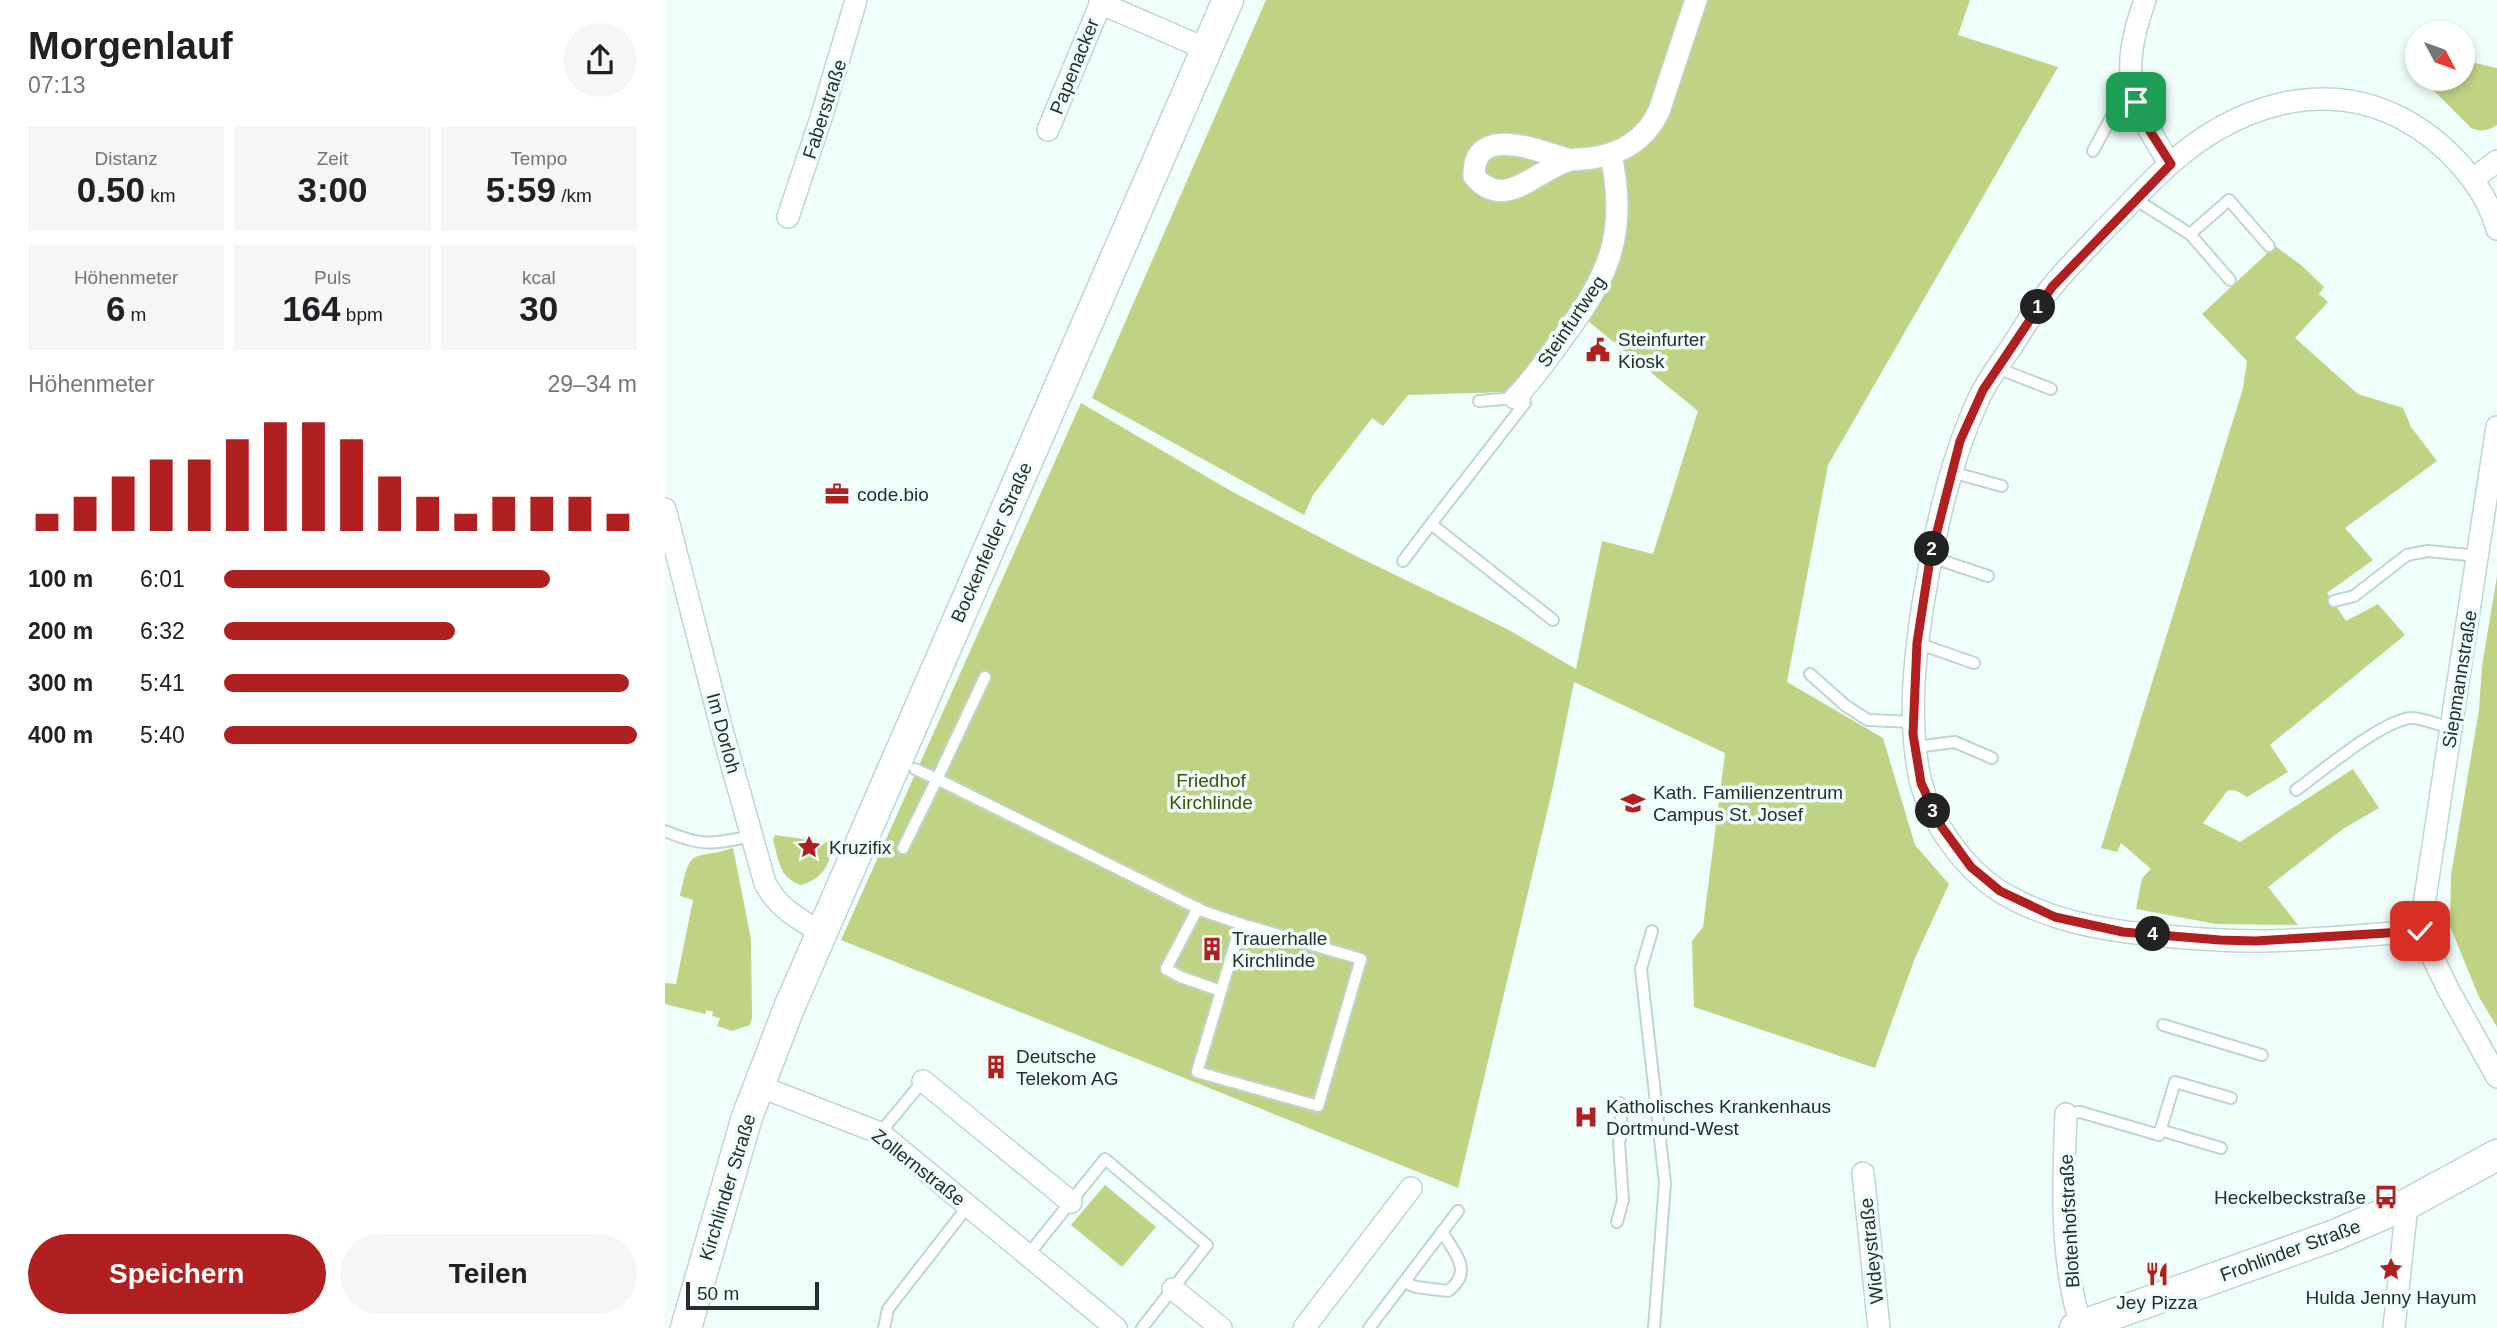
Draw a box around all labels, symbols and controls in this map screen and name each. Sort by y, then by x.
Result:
street label: Papenacker [1046,15,1103,117]
north arrow [2405,21,2475,91]
map controls [2405,21,2475,91]
button: share [563,23,637,97]
text: Morgenlauf [28,25,233,67]
street label: Faberstraße [799,57,850,162]
text: 07:13 [28,72,86,98]
pin [2106,72,2166,132]
icon: arrive [2117,83,2155,121]
text: Distanz [94,148,158,169]
text: Zeit [317,148,348,169]
text: Tempo [510,148,567,169]
text: 0.50 [77,170,145,209]
text: 3:00 [297,170,368,209]
text: 5:59 [486,170,556,209]
text: km [145,185,176,206]
text: /km [556,185,592,206]
text: Höhenmeter [74,267,178,288]
text: Puls [314,267,351,288]
text: kcal [522,267,556,288]
street label: Steinfurtweg [1533,272,1610,371]
text: 6 [106,289,125,328]
text: 164 [282,289,341,328]
text: 30 [519,289,558,328]
pin: 1 [2021,290,2055,324]
text: 1 [2032,296,2043,317]
text: m [125,304,146,325]
text: bpm [341,304,383,325]
place label: Steinfurter Kiosk [1618,329,1706,372]
public building icon: Steinfurter Kiosk [1584,336,1612,364]
text: Höhenmeter [28,371,155,397]
text: 29–34 m [547,371,637,397]
street label: Bockenfelder Straße [947,459,1036,626]
office icon: code.bio [823,480,851,508]
place label: code.bio [857,484,929,505]
pin: 2 [1915,532,1949,566]
text: 2 [1926,538,1937,559]
text: 100 m [28,566,93,592]
text: 6:01 [140,566,185,592]
street label: Siepmannstraße [2438,609,2481,750]
text: 200 m [28,618,93,644]
text: 6:32 [140,618,185,644]
text: 300 m [28,670,93,696]
text: 5:41 [140,670,185,696]
street label: Im Dorloh [703,691,744,776]
text: 400 m [28,722,93,748]
text: 5:40 [140,722,185,748]
park label: Friedhof Kirchlinde [1169,770,1253,813]
place label: Kath. Familienzentrum Campus St. Josef [1653,782,1843,825]
school or university icon: Kath. Familienzentrum Campus St. Josef [1619,789,1647,817]
pin: 3 [1915,794,1951,828]
text: 3 [1927,800,1938,821]
place icon: Kruzifix [795,833,823,861]
place label: Kruzifix [829,837,892,858]
pin [2390,901,2450,961]
icon: check [2401,912,2439,950]
pin: 4 [2135,916,2171,951]
text: 4 [2147,923,2158,944]
place label: Trauerhalle Kirchlinde [1232,928,1327,971]
building icon: Trauerhalle Kirchlinde [1198,935,1226,963]
place label: Deutsche Telekom AG [1016,1046,1118,1089]
building icon: Deutsche Telekom AG [982,1053,1010,1081]
place label: Katholisches Krankenhaus Dortmund-West [1606,1096,1831,1139]
hospital icon: Katholisches Krankenhaus Dortmund-West [1572,1103,1600,1131]
street label: Kirchlinder Straße [695,1111,760,1263]
street label: Zollernstraße [868,1125,969,1210]
street label: Blotenhofstraße [2056,1153,2083,1289]
bus stop icon: Heckelbeckstraße [2372,1183,2400,1211]
place label: Heckelbeckstraße [2214,1187,2366,1208]
street label: Wideystraße [1855,1197,1888,1305]
street label: Frohlinder Straße [2217,1215,2363,1286]
button: Speichern [28,1234,326,1314]
button: Teilen [340,1234,637,1314]
place icon: Hulda Jenny Hayum [2377,1255,2405,1283]
restaurant icon: Jey Pizza [2143,1260,2171,1288]
scale bar [686,1279,819,1311]
text: 50 m [697,1283,739,1304]
place label: Hulda Jenny Hayum [2305,1287,2477,1308]
place label: Jey Pizza [2116,1292,2198,1313]

